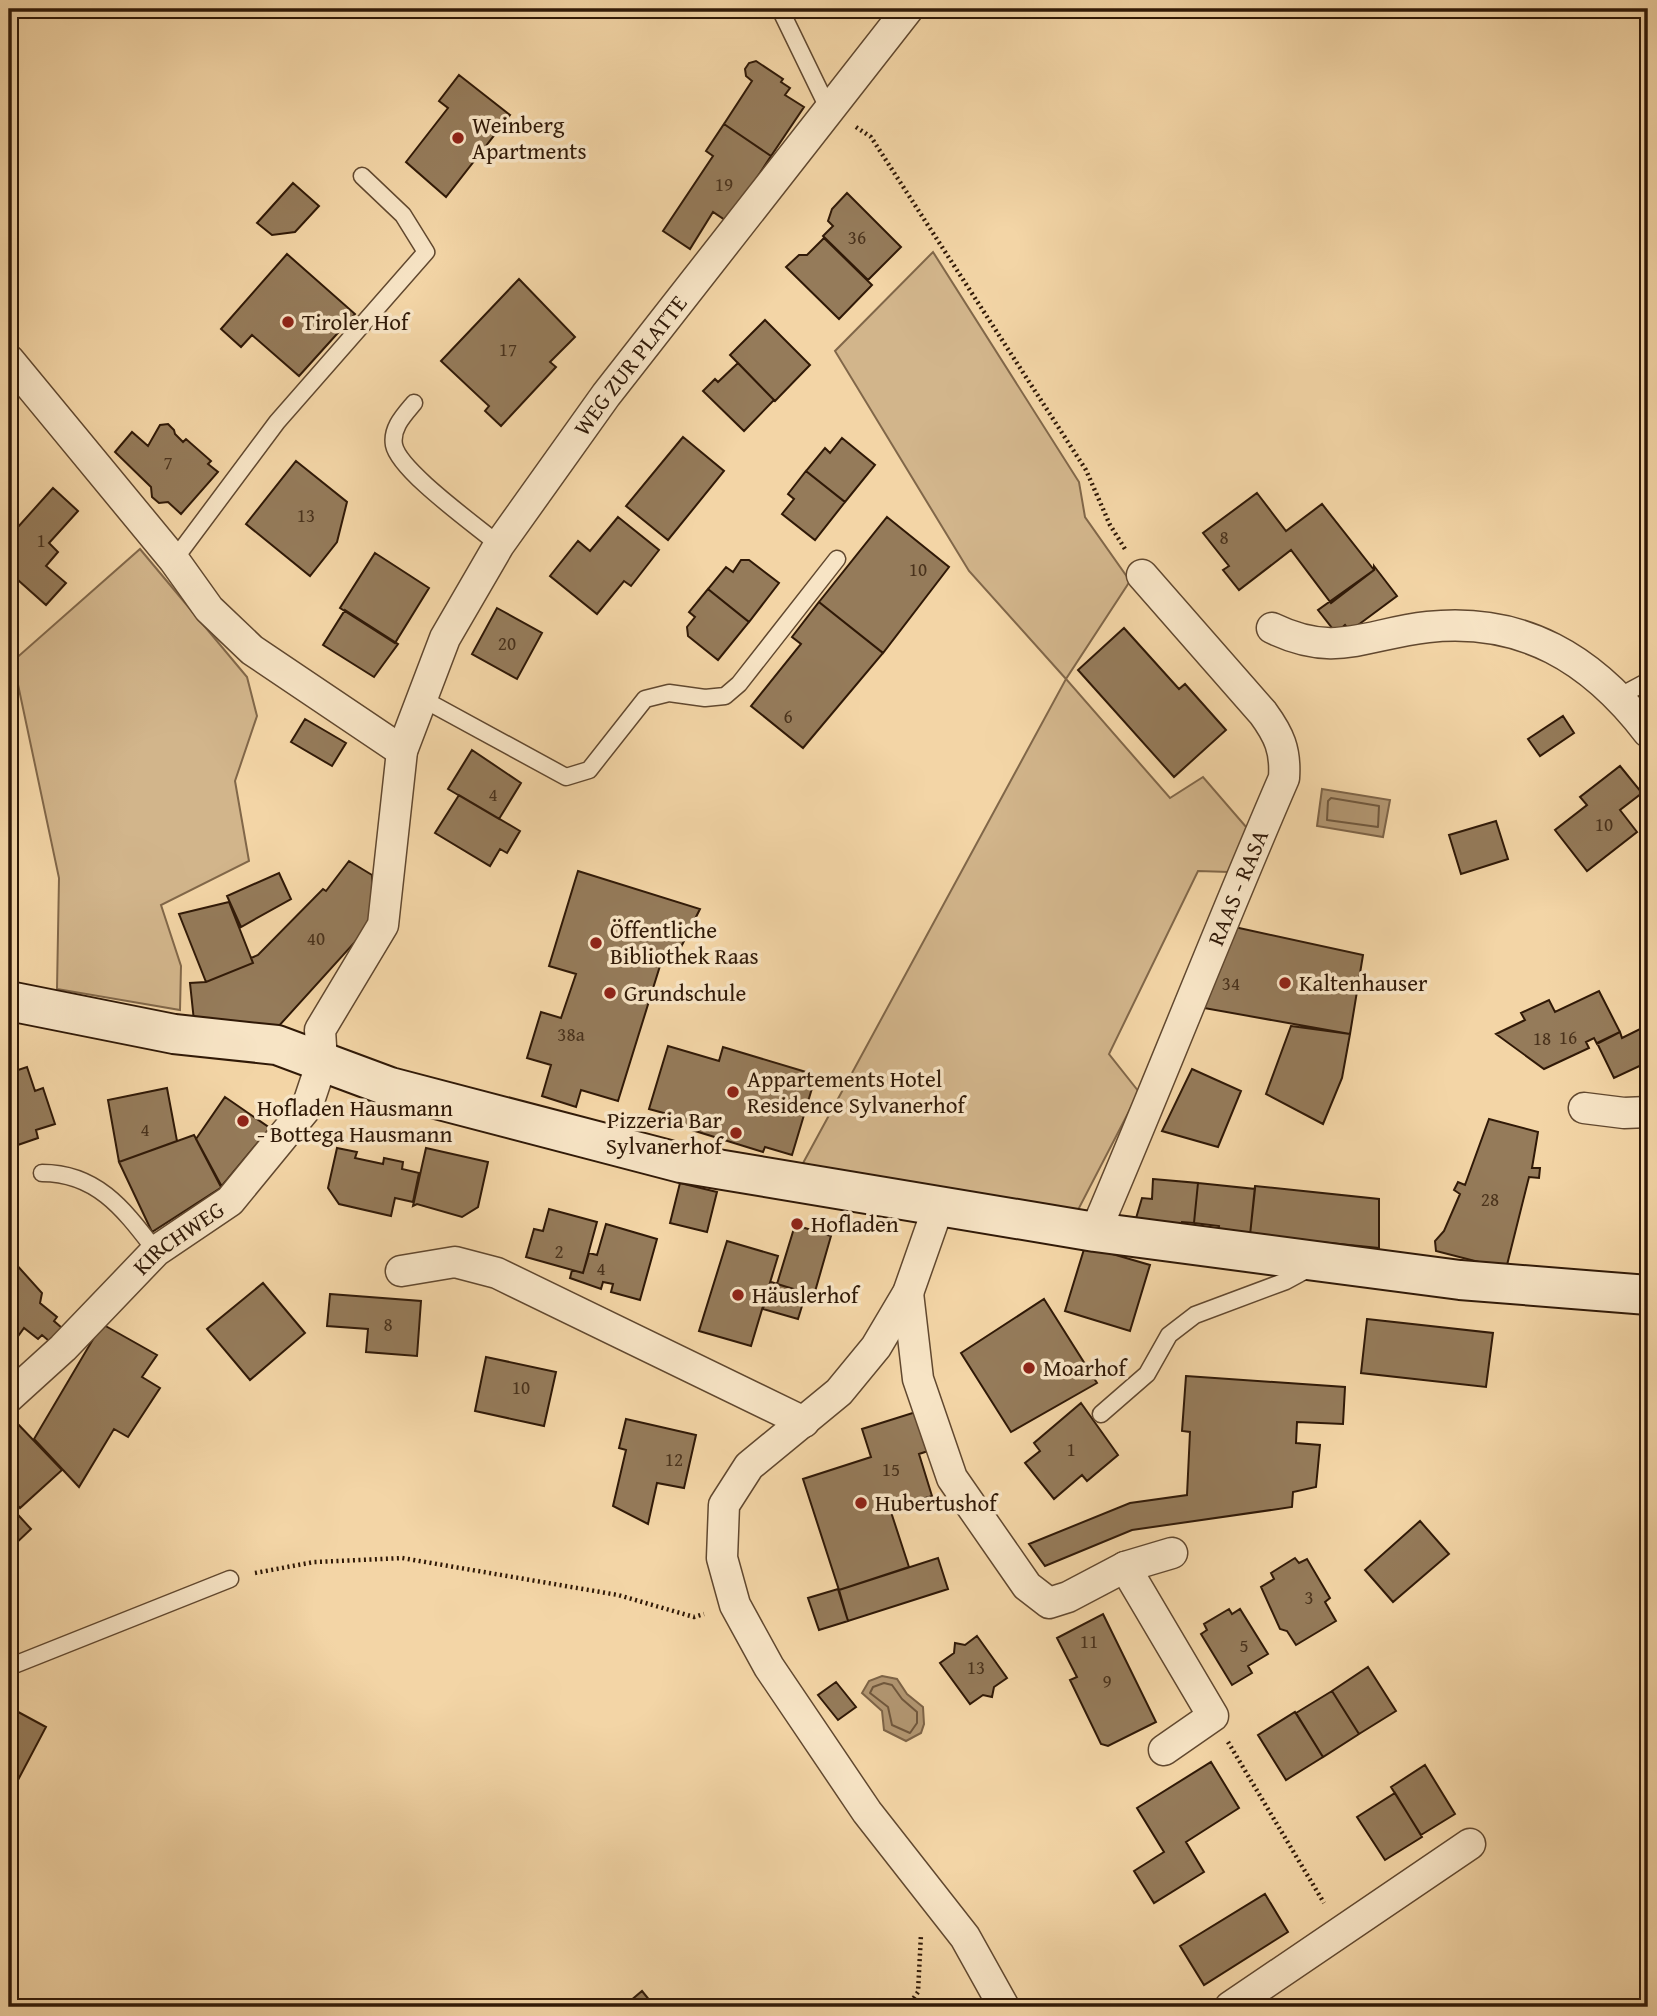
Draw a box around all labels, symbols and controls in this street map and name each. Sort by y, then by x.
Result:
place label: Weinberg Apartments [472,108,587,167]
marker: Weinberg Apartments [450,130,466,146]
house number: 19 [715,170,733,198]
house number: 36 [848,223,866,251]
street label: WEG ZUR PLATTE [565,288,694,442]
place label: Tiroler Hof [302,305,411,338]
marker: Tiroler Hof [280,314,296,330]
house number: 17 [499,335,517,363]
house number: 7 [163,448,173,476]
house number: 13 [297,501,315,529]
house number: 8 [1219,523,1229,551]
house number: 1 [36,526,46,554]
house number: 10 [909,555,927,583]
house number: 20 [498,629,516,657]
house number: 6 [783,702,793,730]
house number: 4 [488,780,498,808]
house number: 10 [1595,810,1613,838]
street label: RAAS - RASA [1199,824,1276,950]
place label: Öffentliche Bibliothek Raas [610,913,759,972]
house number: 40 [307,924,325,952]
marker: Öffentliche Bibliothek Raas [588,935,604,951]
place label: Kaltenhauser [1299,966,1428,999]
house number: 34 [1222,969,1240,997]
marker: Kaltenhauser [1277,975,1293,991]
place label: Grundschule [624,976,746,1009]
marker: Grundschule [602,985,618,1001]
house number: 38a [557,1020,585,1048]
house number: 16 [1559,1023,1577,1051]
house number: 18 [1533,1024,1551,1052]
place label: Appartements Hotel Residence Sylvanerhof [747,1062,968,1121]
marker: Appartements Hotel Residence Sylvanerhof [725,1084,741,1100]
place label: Hofladen Hausmann - Bottega Hausmann [257,1091,453,1150]
place label: Pizzeria Bar Sylvanerhof [606,1103,725,1162]
marker: Hofladen Hausmann - Bottega Hausmann [235,1113,251,1129]
house number: 4 [140,1115,150,1143]
marker: Pizzeria Bar Sylvanerhof [728,1125,744,1141]
house number: 28 [1481,1185,1499,1213]
street label: KIRCHWEG [125,1192,231,1282]
place label: Hofladen [811,1207,899,1240]
marker: Hofladen [789,1216,805,1232]
house number: 2 [554,1237,564,1265]
house number: 4 [596,1254,606,1282]
place label: Häuslerhof [752,1278,861,1311]
marker: Häuslerhof [730,1287,746,1303]
house number: 8 [383,1310,393,1338]
place label: Moarhof [1043,1351,1129,1384]
marker: Moarhof [1021,1360,1037,1376]
house number: 10 [512,1373,530,1401]
house number: 1 [1066,1435,1076,1463]
house number: 12 [665,1445,683,1473]
house number: 15 [882,1455,900,1483]
place label: Hubertushof [875,1486,999,1519]
marker: Hubertushof [853,1495,869,1511]
house number: 3 [1304,1583,1314,1611]
house number: 11 [1080,1627,1098,1655]
house number: 5 [1239,1631,1249,1659]
house number: 13 [967,1653,985,1681]
house number: 9 [1102,1667,1112,1695]

